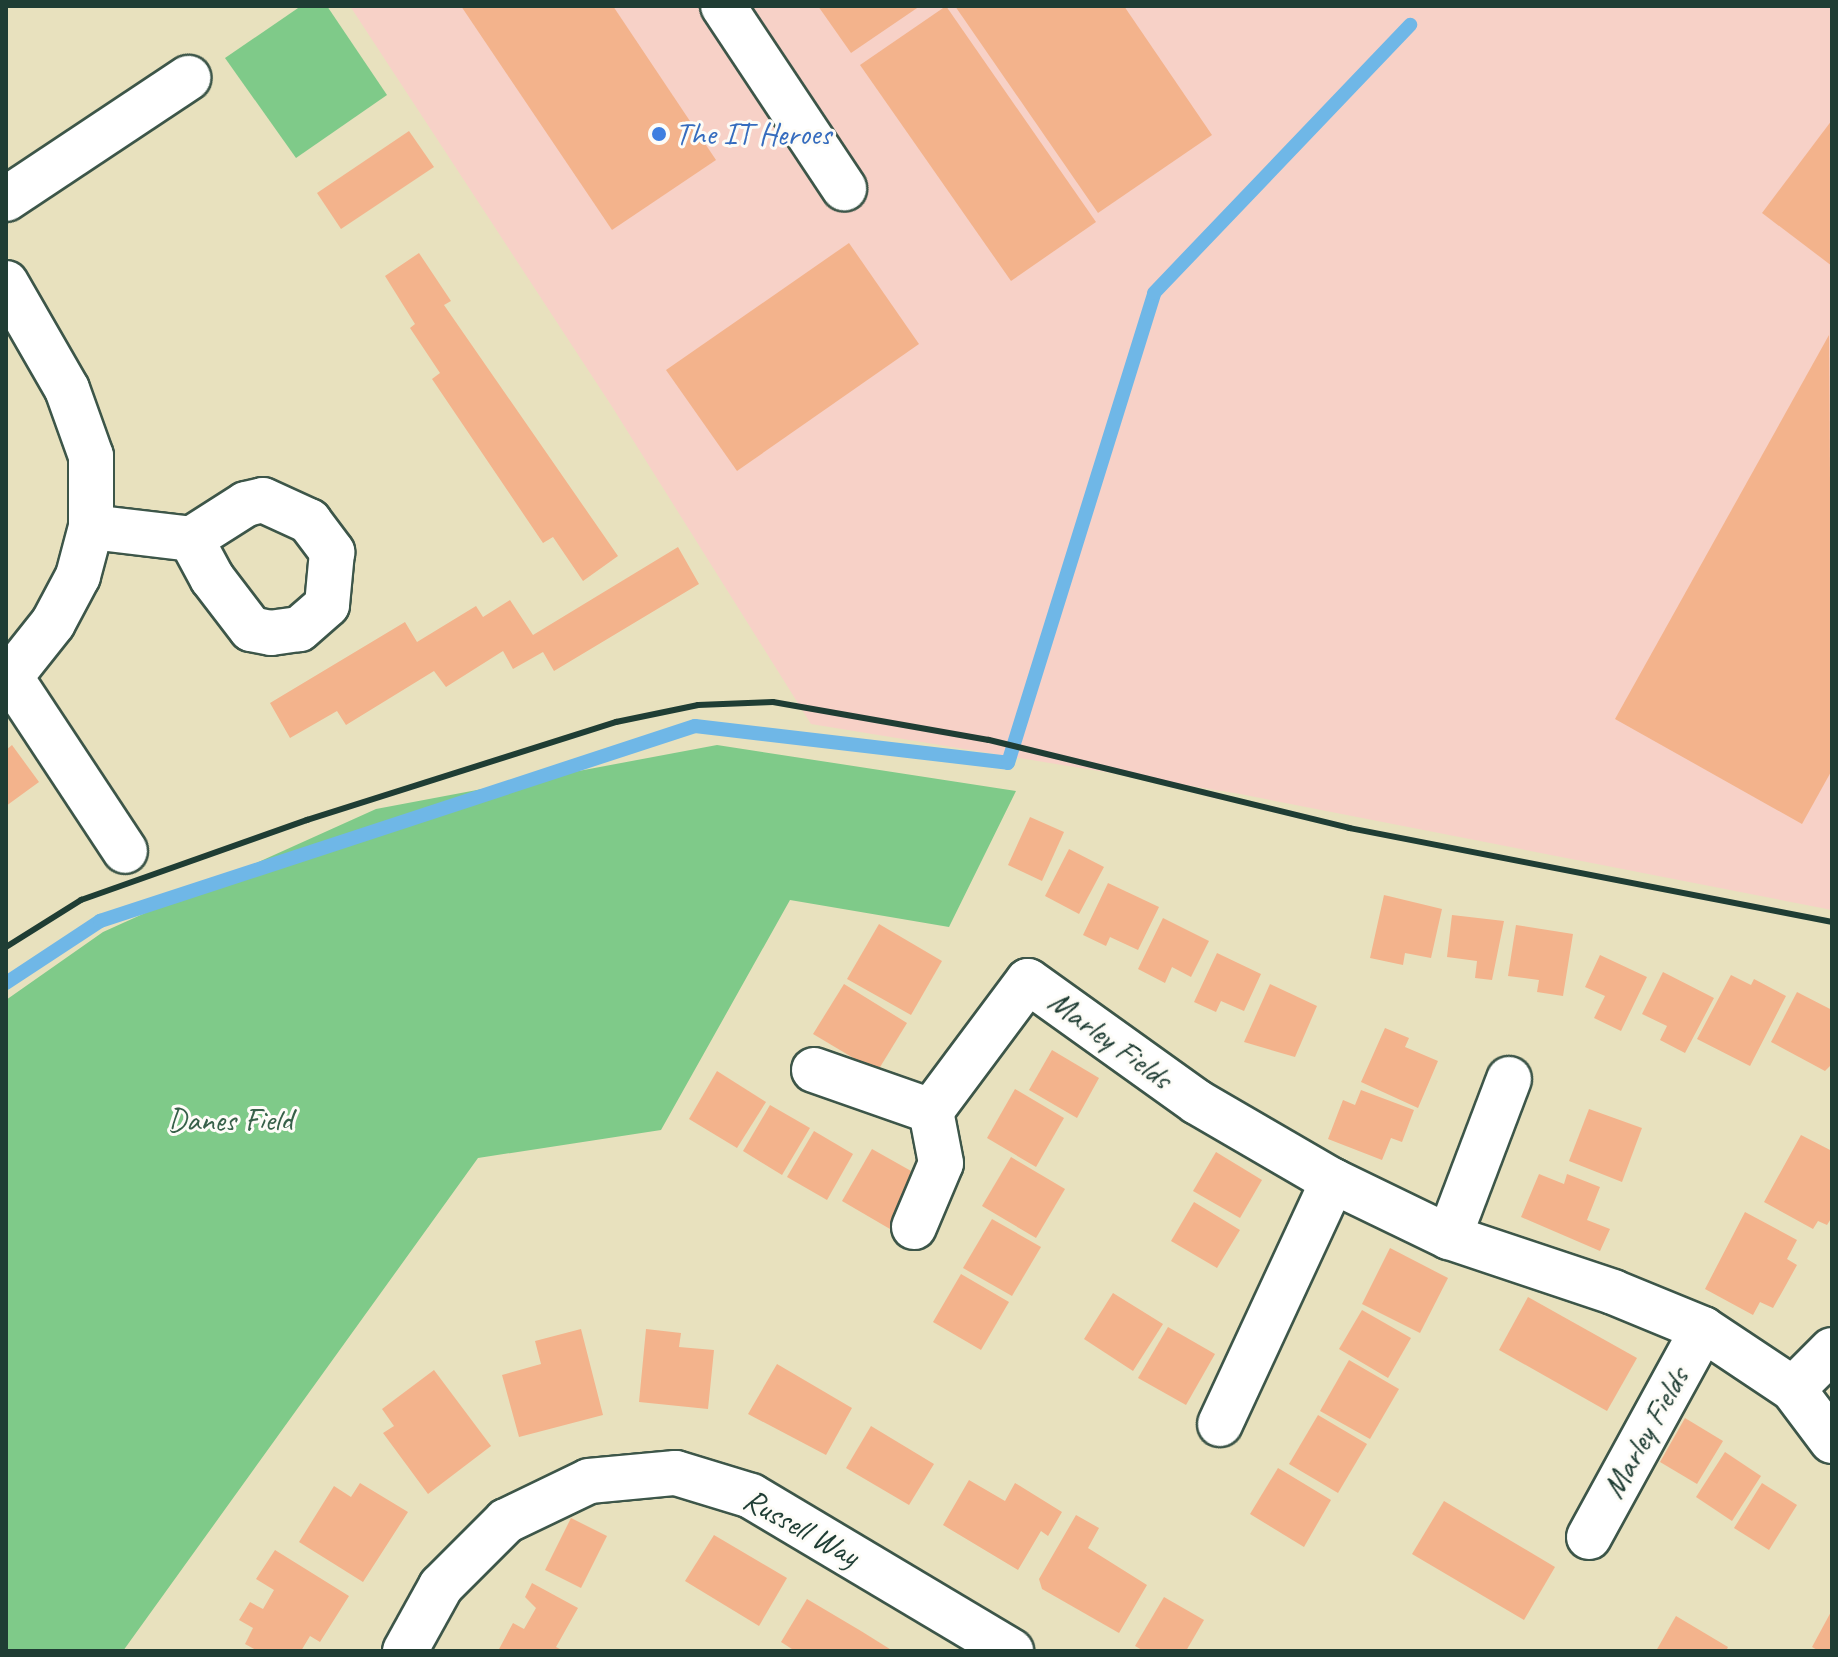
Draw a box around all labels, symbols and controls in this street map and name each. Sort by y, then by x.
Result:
place label: The IT Heroes [675,115,831,153]
marker: The IT Heroes [650,125,668,143]
street label: Marley Fields [1041,982,1179,1098]
park label: Danes Field [167,1101,293,1139]
street label: Marley Fields [1595,1361,1697,1505]
street label: Russell Way [737,1481,865,1575]

